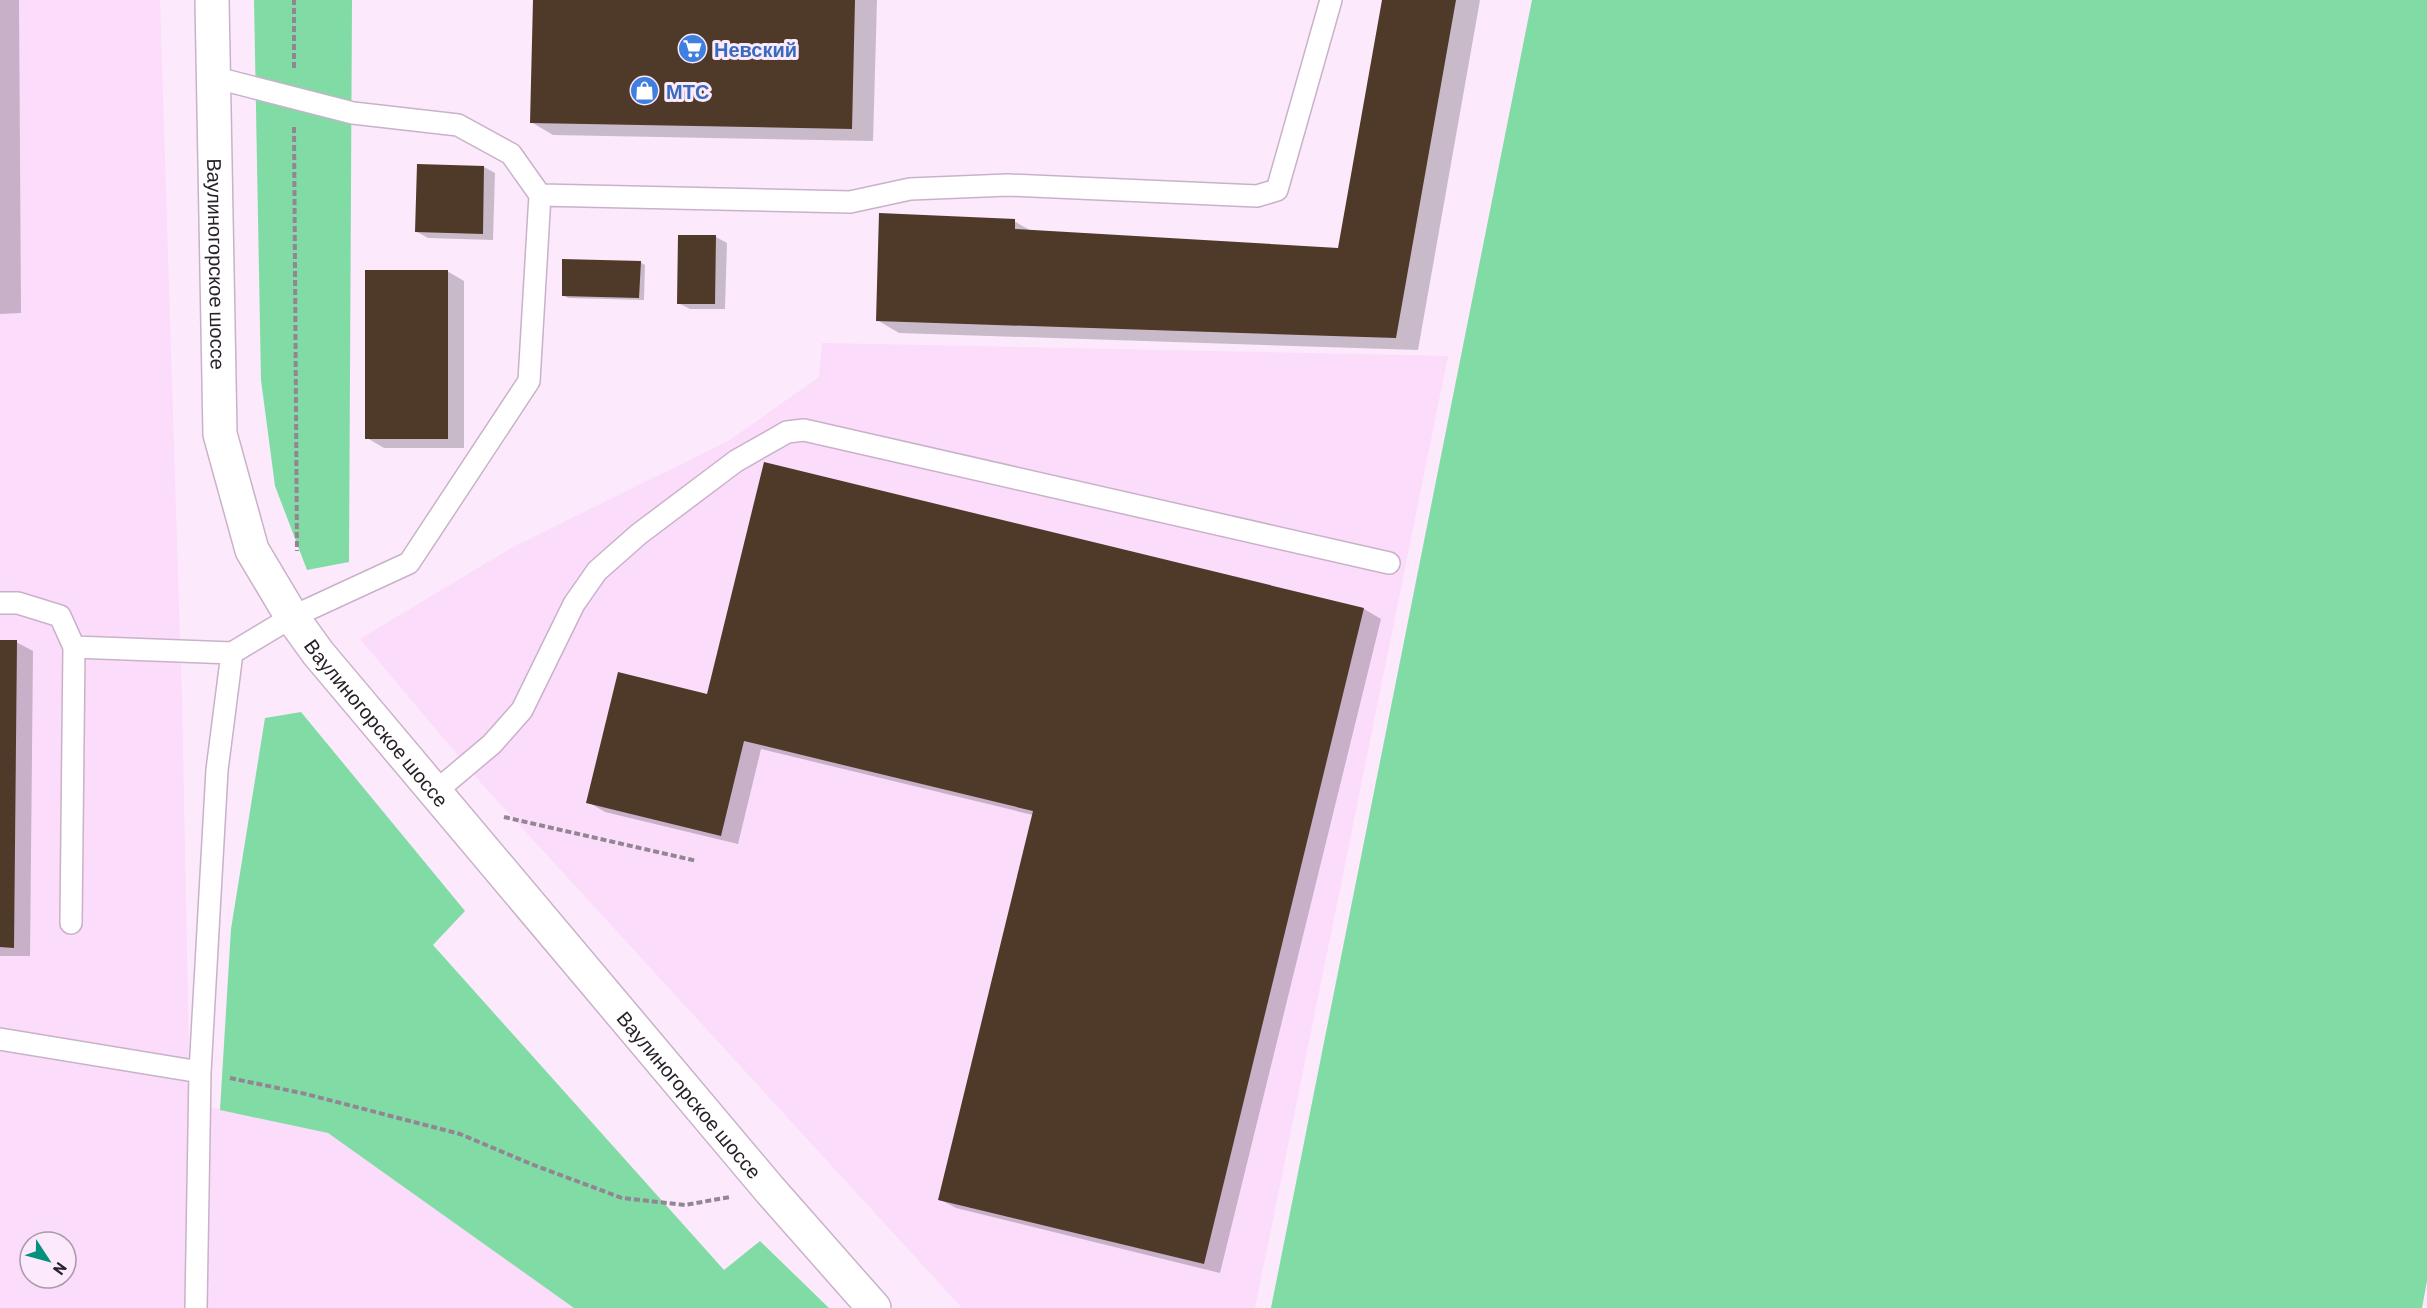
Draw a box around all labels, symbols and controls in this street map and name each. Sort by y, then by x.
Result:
supermarket icon: Невский [677,33,709,65]
place label: Невский [714,37,797,61]
shop icon: МТС [629,75,661,107]
place label: МТС [666,79,709,103]
street label: Ваулиногорское шоссе [203,158,231,370]
street label: Ваулиногорское шоссе [300,634,454,811]
street label: Ваулиногорское шоссе [612,1006,767,1183]
north arrow [18,1230,78,1290]
text: N [50,1259,71,1279]

